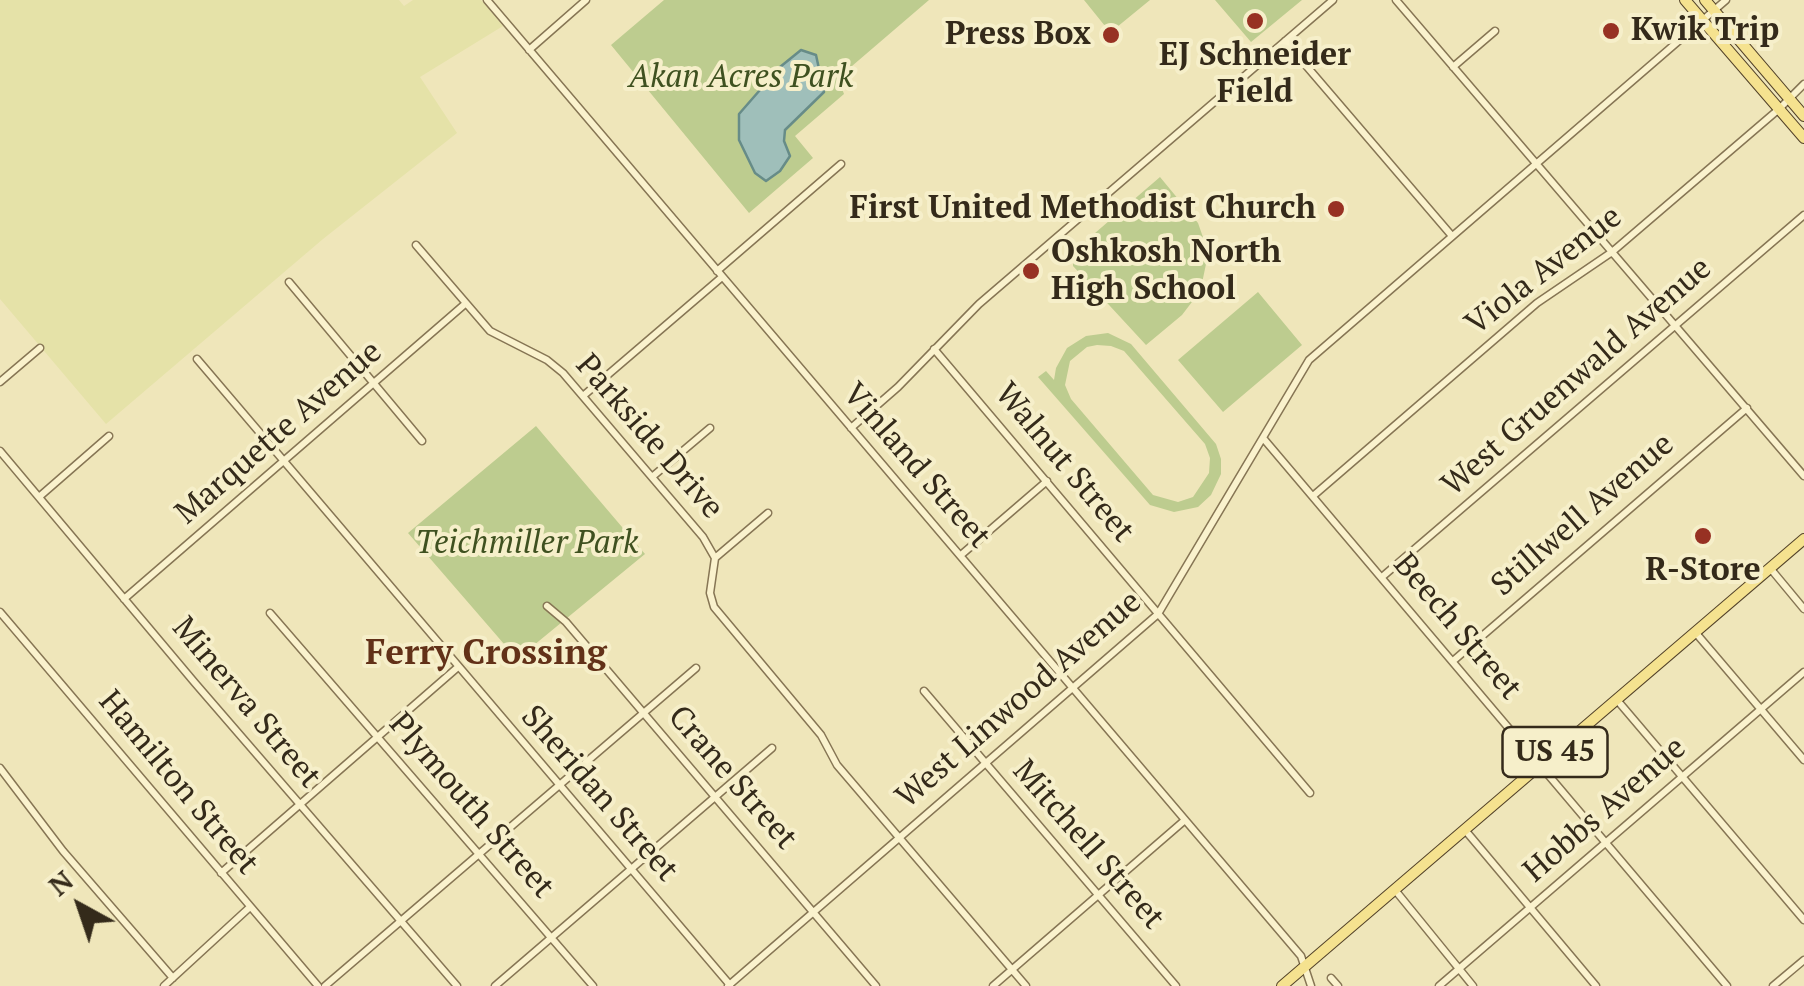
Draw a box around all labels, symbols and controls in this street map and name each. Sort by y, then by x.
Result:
marker: EJ Schneider Field [1244,10,1266,32]
place label: Kwik Trip [1631,12,1779,50]
place label: Press Box [945,16,1091,54]
marker: Kwik Trip [1600,20,1622,42]
marker: Press Box [1100,24,1122,46]
place label: EJ Schneider Field [1159,37,1351,112]
park label: Akan Acres Park [629,59,853,97]
place label: First United Methodist Church [850,190,1316,228]
marker: First United Methodist Church [1325,198,1347,220]
street label: Viola Avenue [1458,198,1630,344]
place label: Oshkosh North High School [1051,234,1281,309]
street label: West Gruenwald Avenue [1434,249,1720,505]
marker: Oshkosh North High School [1020,260,1042,282]
street label: Marquette Avenue [168,333,390,533]
street label: Parkside Drive [567,347,731,527]
street label: Vinland Street [834,376,998,556]
street label: Walnut Street [986,376,1142,550]
street label: Stillwell Avenue [1484,425,1682,605]
park label: Teichmiller Park [416,525,638,563]
marker: R-Store [1692,525,1714,547]
street label: Beech Street [1385,546,1529,708]
place label: R-Store [1645,552,1761,590]
street label: West Linwood Avenue [889,583,1149,817]
street label: Minerva Street [164,610,328,796]
district label: Ferry Crossing [365,633,607,675]
street label: Hamilton Street [90,683,266,883]
street label: Sheridan Street [512,698,686,890]
street label: Crane Street [659,698,805,858]
street label: Plymouth Street [380,706,562,906]
road number: US 45 [1502,727,1608,777]
street label: Hobbs Avenue [1516,729,1694,891]
street label: Mitchell Street [1004,753,1172,937]
north arrow [30,856,130,956]
text: N [40,862,80,904]

